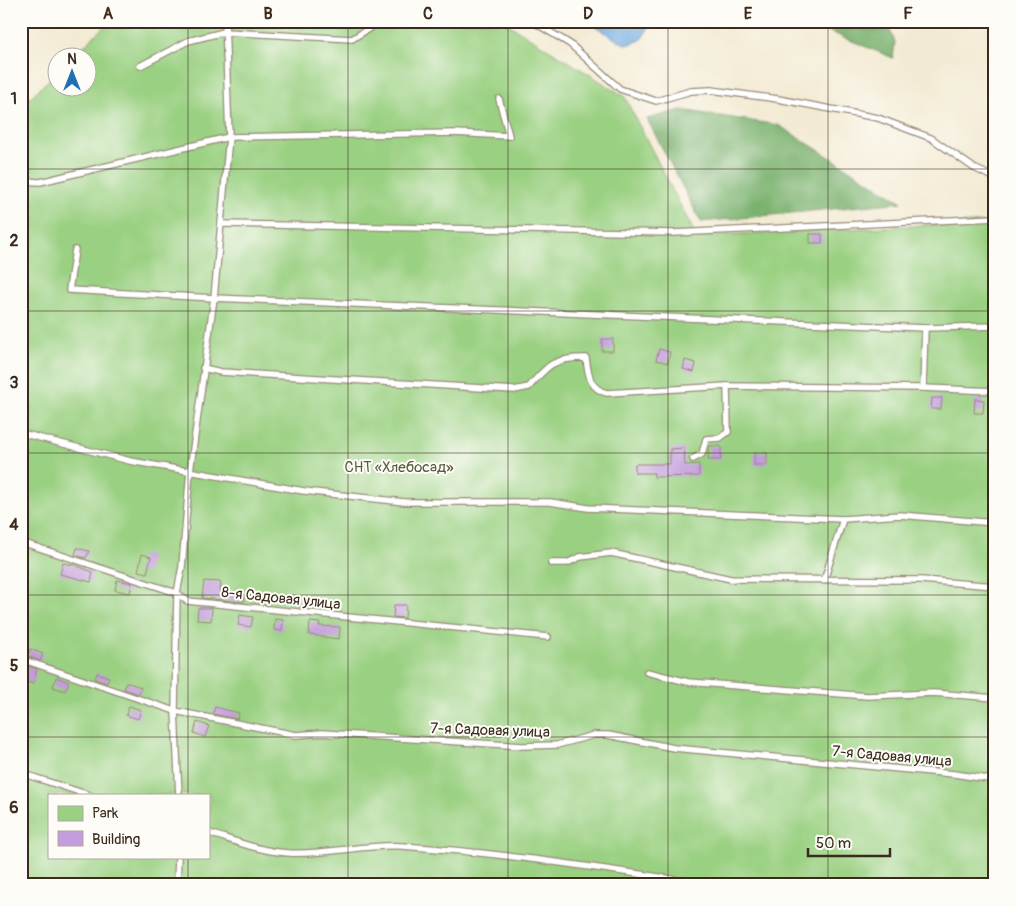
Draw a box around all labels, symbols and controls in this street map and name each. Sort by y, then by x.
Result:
text: A [103,4,114,24]
text: B [263,4,273,24]
text: C [423,4,433,24]
text: D [583,4,593,24]
text: E [744,4,753,24]
text: F [903,4,913,24]
north arrow [48,48,98,98]
text: N [67,51,77,68]
text: 1 [11,89,17,109]
text: 2 [10,231,19,251]
text: 3 [10,373,19,393]
park label: СНТ «Хлебосад» [345,458,454,477]
text: 4 [9,515,19,535]
street label: 8-я Садовая улица [221,583,341,614]
text: 5 [10,656,19,676]
street label: 7-я Садовая улица [430,719,550,742]
street label: 7-я Садовая улица [831,742,953,771]
legend [48,794,210,858]
text: 6 [9,798,19,818]
text: Park [92,804,119,823]
scale bar [808,826,891,858]
text: Building [92,830,140,849]
text: 50 m [816,834,851,853]

